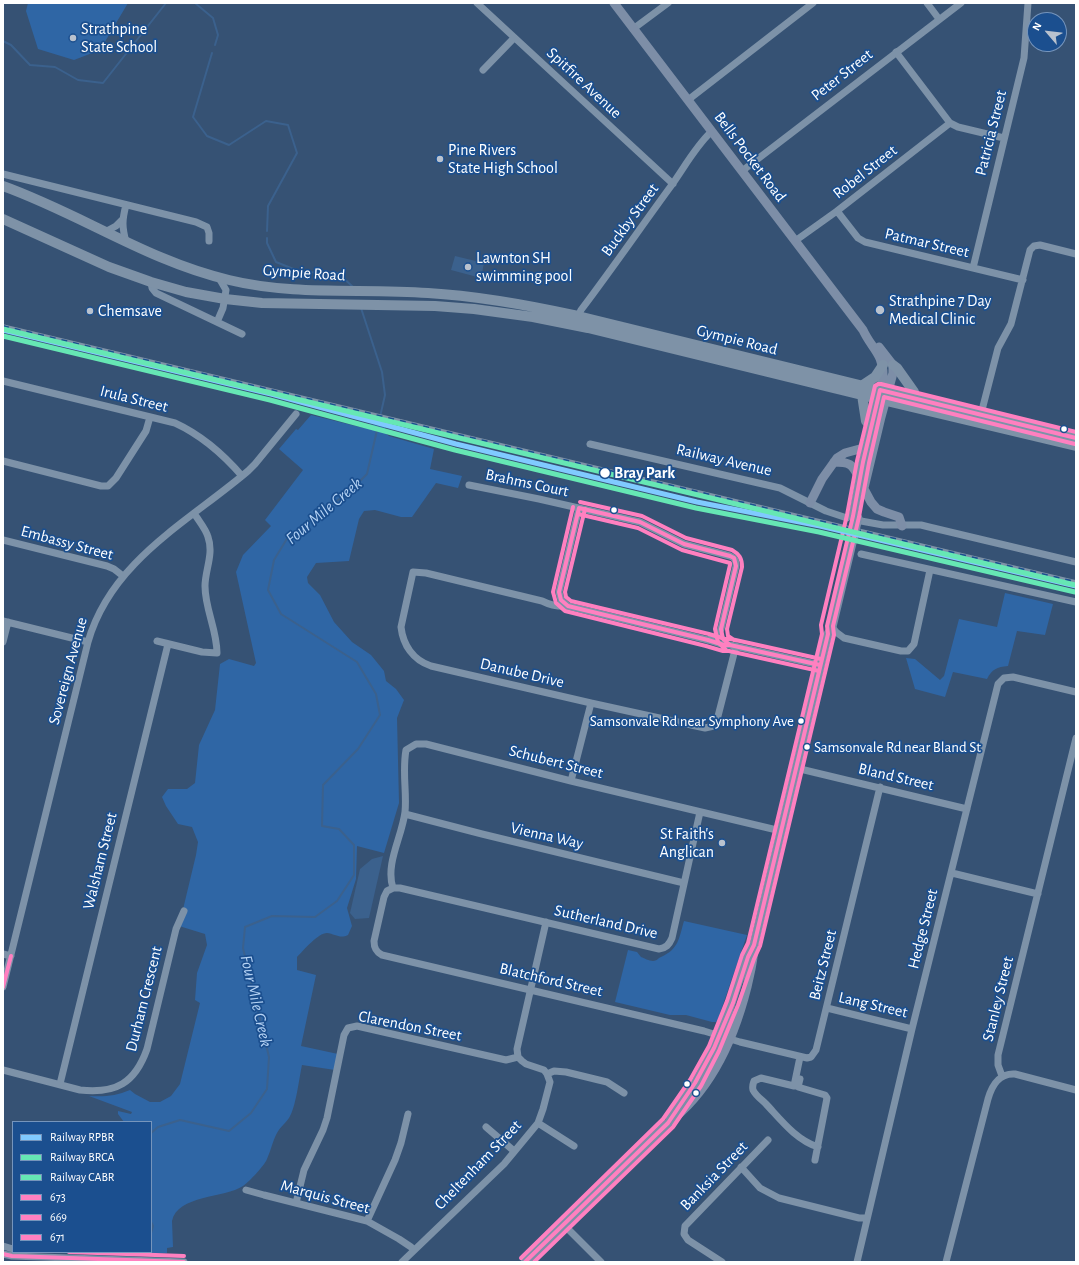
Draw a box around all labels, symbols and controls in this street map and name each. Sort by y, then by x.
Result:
north arrow [1027,12,1067,52]
place label: Strathpine State School [81,19,157,57]
text: N [1030,21,1043,33]
marker: Strathpine State School [68,33,78,43]
street label: Spitfire Avenue [543,43,625,123]
street label: Peter Street [807,45,877,105]
street label: Patricia Street [971,88,1011,178]
street label: Bells Pocket Road [710,108,790,206]
place label: Pine Rivers State High School [448,140,558,178]
street label: Robel Street [829,141,901,203]
marker: Pine Rivers State High School [435,154,445,164]
street label: Buckby Street [597,180,663,260]
street label: Patmar Street [883,224,971,262]
place label: Lawnton SH swimming pool [476,248,572,286]
street label: Gympie Road [262,261,346,285]
marker: Lawnton SH swimming pool [463,262,473,272]
place label: Strathpine 7 Day Medical Clinic [889,291,991,329]
place label: Chemsave [98,301,162,321]
marker: Strathpine 7 Day Medical Clinic [874,304,886,316]
marker: Chemsave [85,306,95,316]
street label: Gympie Road [695,321,779,359]
street label: Irula Street [98,381,170,417]
unlabelled marker [1059,424,1069,434]
street label: Railway Avenue [674,440,774,480]
place label: Bray Park [614,463,675,483]
street label: Brahms Court [484,465,570,501]
marker: Bray Park [598,466,612,480]
water label: Four Mile Creek [282,473,366,549]
unlabelled marker [609,505,619,515]
street label: Embassy Street [19,521,115,565]
street label: Sovereign Avenue [44,615,92,727]
street label: Danube Drive [478,654,566,692]
place label: Samsonvale Rd near Symphony Ave [590,712,794,730]
marker: Samsonvale Rd near Symphony Ave [796,716,806,726]
place label: Samsonvale Rd near Bland St [814,738,981,756]
street label: Schubert Street [507,741,605,783]
marker: Samsonvale Rd near Bland St [802,742,812,752]
street label: Bland Street [857,759,935,795]
street label: Walsham Street [79,810,121,912]
street label: Vienna Way [509,818,585,854]
place label: St Faith's Anglican [660,824,714,862]
marker: St Faith's Anglican [717,838,727,848]
street label: Hedge Street [904,887,942,971]
street label: Sutherland Drive [553,901,659,943]
street label: Beitz Street [805,928,841,1002]
street label: Durham Crescent [122,944,166,1054]
water label: Four Mile Creek [236,953,276,1049]
street label: Stanley Street [978,955,1018,1043]
street label: Blatchford Street [498,959,604,1001]
street label: Lang Street [837,988,909,1022]
street label: Clarendon Street [357,1007,463,1045]
unlabelled marker [682,1079,692,1089]
unlabelled marker [691,1088,701,1098]
street label: Cheltenham Street [430,1116,526,1214]
legend [12,1121,152,1253]
text: Railway RPBR [50,1131,114,1143]
street label: Banksia Street [676,1137,752,1215]
text: Railway BRCA [50,1151,114,1163]
text: Railway CABR [50,1171,115,1183]
street label: Marquis Street [278,1176,372,1218]
text: 673 [50,1191,66,1203]
text: 669 [50,1211,67,1223]
text: 671 [50,1231,65,1243]

